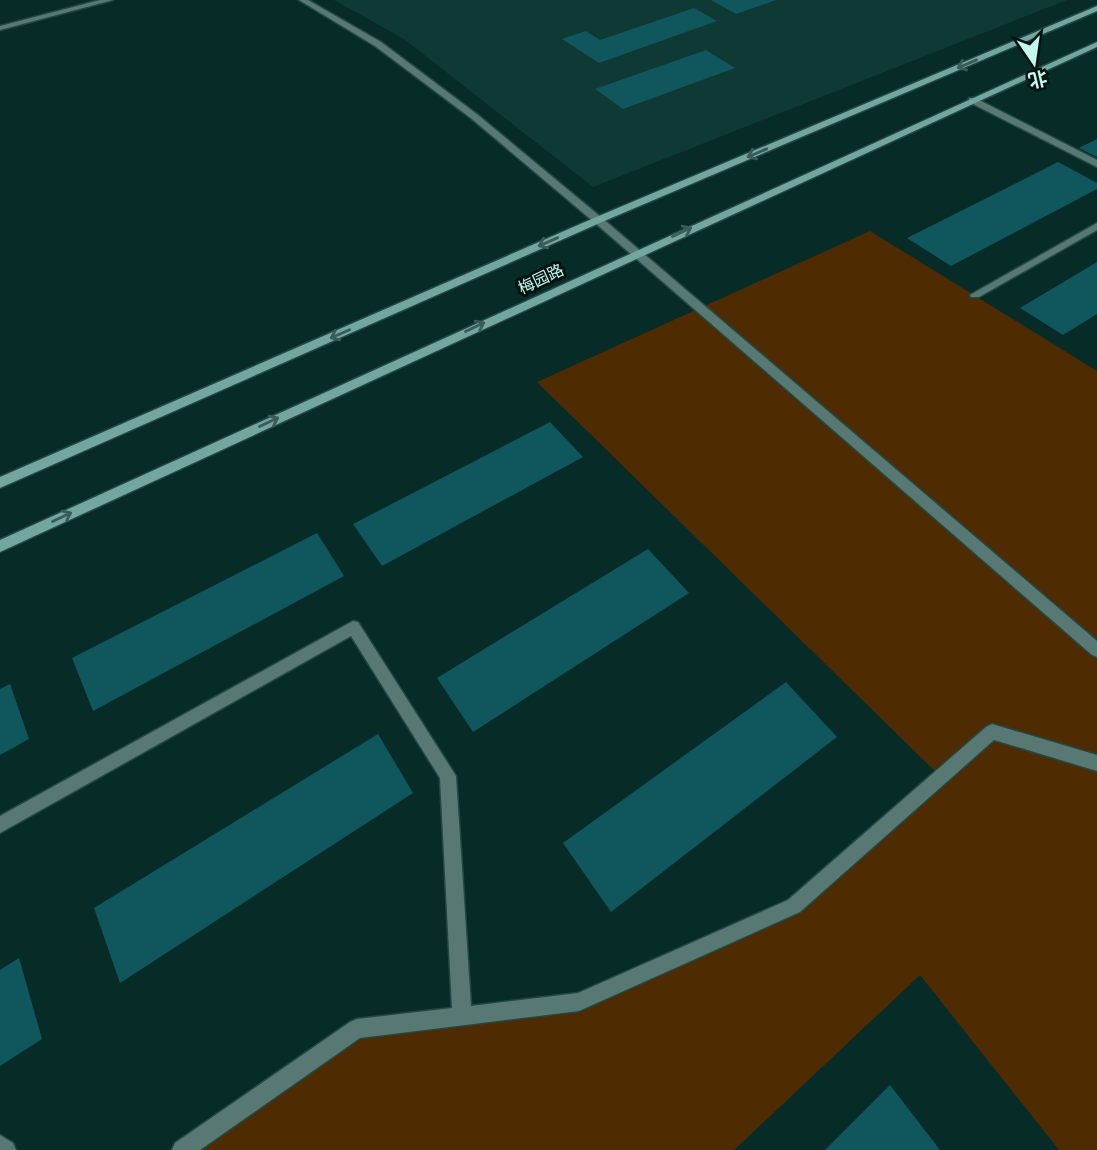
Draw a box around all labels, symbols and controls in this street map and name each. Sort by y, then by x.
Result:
north arrow [999,28,1069,98]
one-way arrow [956,58,978,71]
text: 北 [1026,67,1049,91]
one-way arrow [747,147,768,160]
one-way arrow [671,225,692,238]
one-way arrow [538,236,559,249]
street label: 梅园路 [516,261,566,297]
one-way arrow [464,320,485,333]
one-way arrow [330,328,351,341]
one-way arrow [257,415,279,428]
one-way arrow [51,510,72,524]

